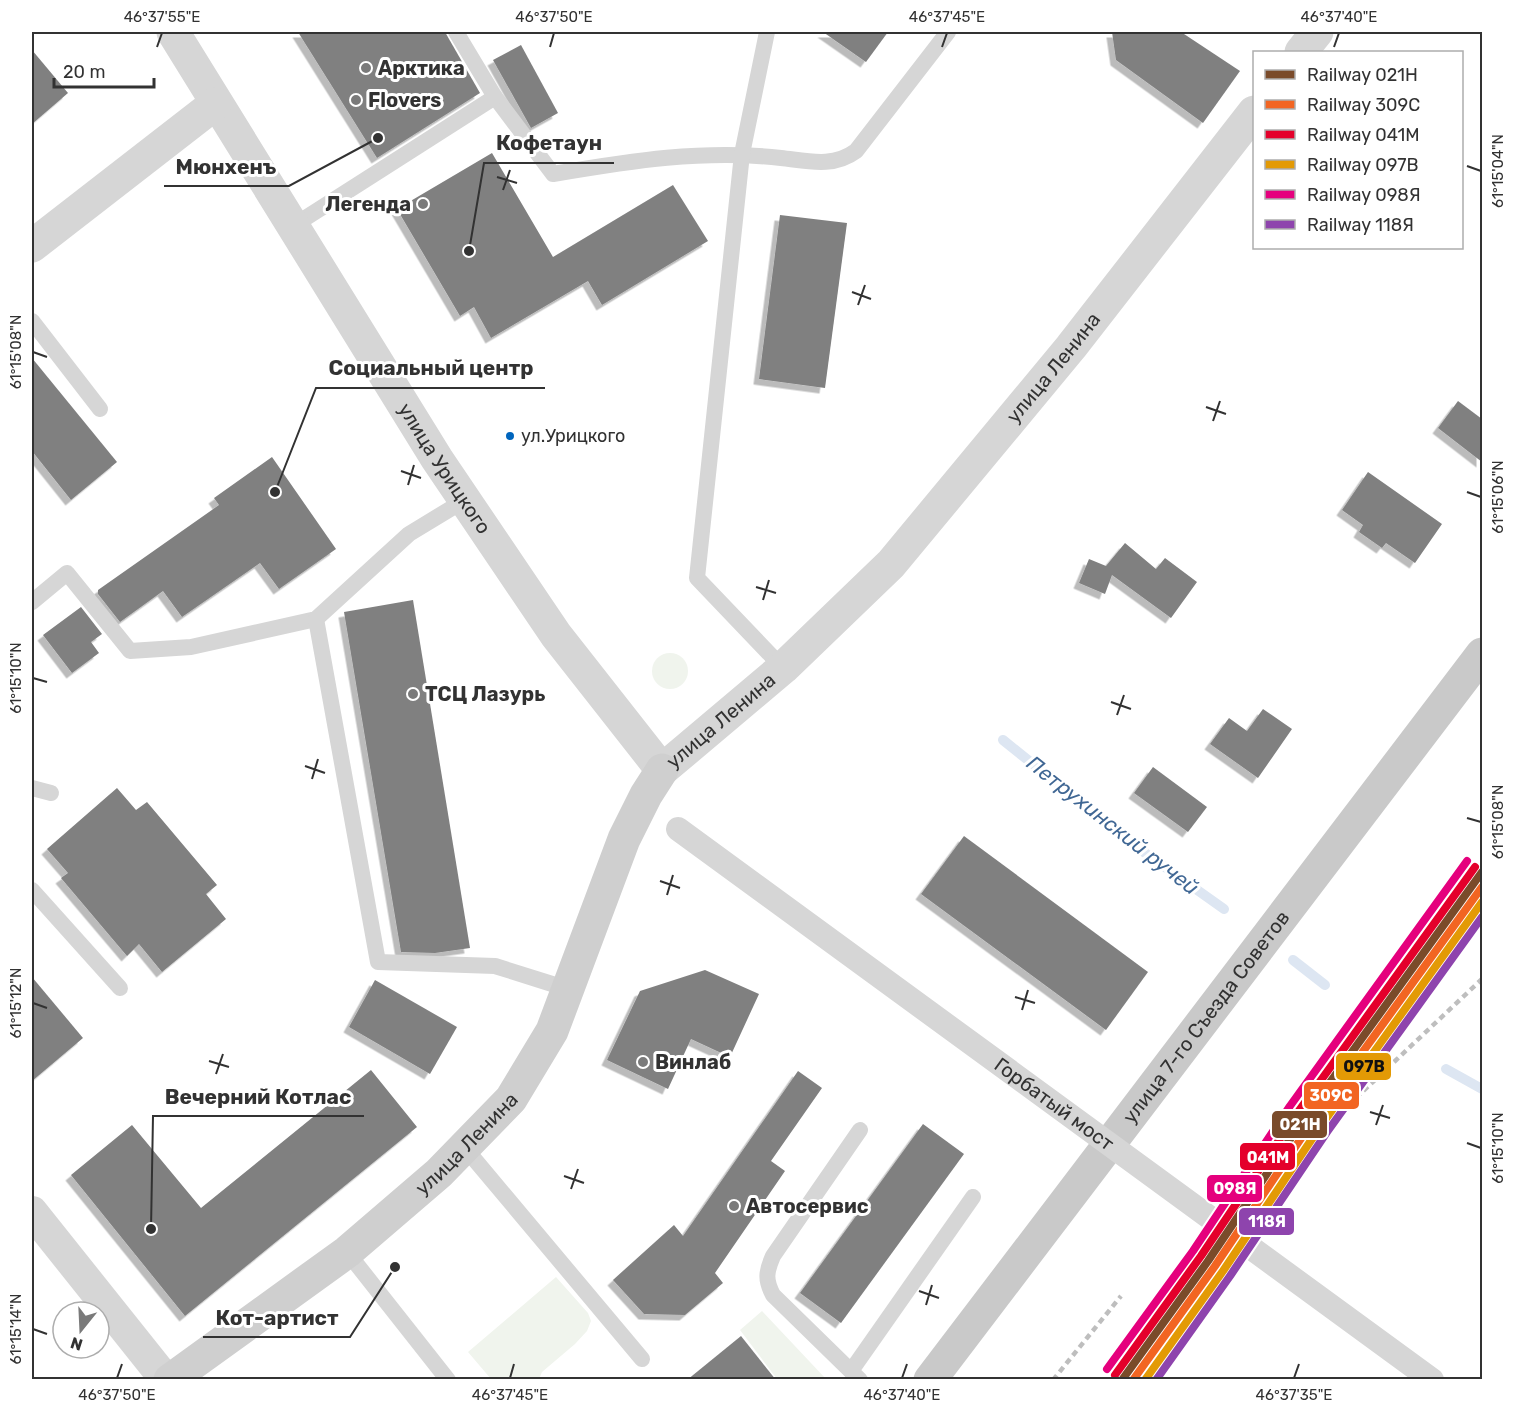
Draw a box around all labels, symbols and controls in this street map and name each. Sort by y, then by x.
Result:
text: 46°37'55"E [124,8,200,26]
text: 46°37'50"E [515,8,593,26]
text: 46°37'45"E [909,8,985,26]
text: 46°37'40"E [1301,8,1377,26]
scale bar [54,51,154,89]
legend [1253,51,1463,249]
place label: Арктика [378,56,465,80]
text: 20 m [63,61,105,83]
marker: Арктика [359,61,373,75]
text: Railway 021Н [1307,64,1418,86]
place label: Flovers [368,88,441,112]
marker: Flovers [349,93,363,107]
text: Railway 309С [1307,94,1420,116]
callout: Кофетаун [484,124,614,163]
text: Railway 041М [1307,124,1419,146]
text: Кофетаун [496,130,602,155]
text: 61°15'04"N [1489,134,1507,208]
callout: Мюнхенъ [164,147,289,186]
text: Мюнхенъ [176,154,277,179]
text: Railway 097В [1307,154,1419,176]
text: Railway 098Я [1307,184,1421,206]
place label: Легенда [325,192,411,216]
marker: Легенда [416,197,430,211]
text: Railway 118Я [1307,214,1414,236]
street label: улица Ленина [1001,308,1105,428]
text: 61°15'08"N [7,315,25,389]
callout: Социальный центр [316,349,545,388]
text: Социальный центр [329,355,533,380]
street label: улица Урицкого [393,398,496,538]
place label: ул.Урицкого [521,425,625,447]
marker: ул.Урицкого [504,430,516,442]
text: 61°15'06"N [1489,460,1507,534]
text: 61°15'10"N [7,642,25,714]
street label: улица Ленина [661,668,780,773]
place label: ТСЦ Лазурь [425,682,545,706]
marker: ТСЦ Лазурь [406,687,420,701]
water label: Петрухинский ручей [1022,750,1204,900]
text: 61°15'08"N [1489,785,1507,859]
street label: улица 7-го Съезда Советов [1117,906,1295,1128]
text: 61°15'12"N [7,968,25,1038]
place label: Винлаб [655,1050,731,1074]
street label: Горбатый мост [990,1052,1119,1156]
line badge: 097В [1335,1052,1392,1081]
marker: Винлаб [636,1055,650,1069]
text: 097В [1343,1057,1385,1076]
callout: Вечерний Котлас [153,1077,364,1116]
line badge: 309С [1303,1081,1360,1110]
text: Вечерний Котлас [165,1084,351,1109]
text: 309С [1310,1086,1352,1105]
street label: улица Ленина [410,1087,523,1200]
line badge: 021Н [1271,1110,1328,1139]
text: 61°15'10"N [1489,1112,1507,1184]
text: 021Н [1279,1115,1321,1134]
line badge: 041М [1239,1142,1296,1171]
text: 041М [1247,1148,1289,1167]
line badge: 098Я [1206,1174,1263,1203]
text: 098Я [1213,1179,1257,1198]
place label: Автоcервис [746,1194,869,1218]
marker: Автоcервис [727,1199,741,1213]
line badge: 118Я [1238,1207,1295,1236]
text: 118Я [1248,1212,1286,1231]
text: 61°15'14"N [7,1294,25,1364]
callout: Кот-артист [203,1298,350,1337]
north arrow [51,1300,111,1360]
text: Кот-артист [216,1305,339,1330]
text: N [68,1333,85,1355]
text: 46°37'50"E [78,1386,156,1404]
text: 46°37'45"E [472,1386,548,1404]
text: 46°37'40"E [864,1386,940,1404]
text: 46°37'35"E [1256,1386,1332,1404]

